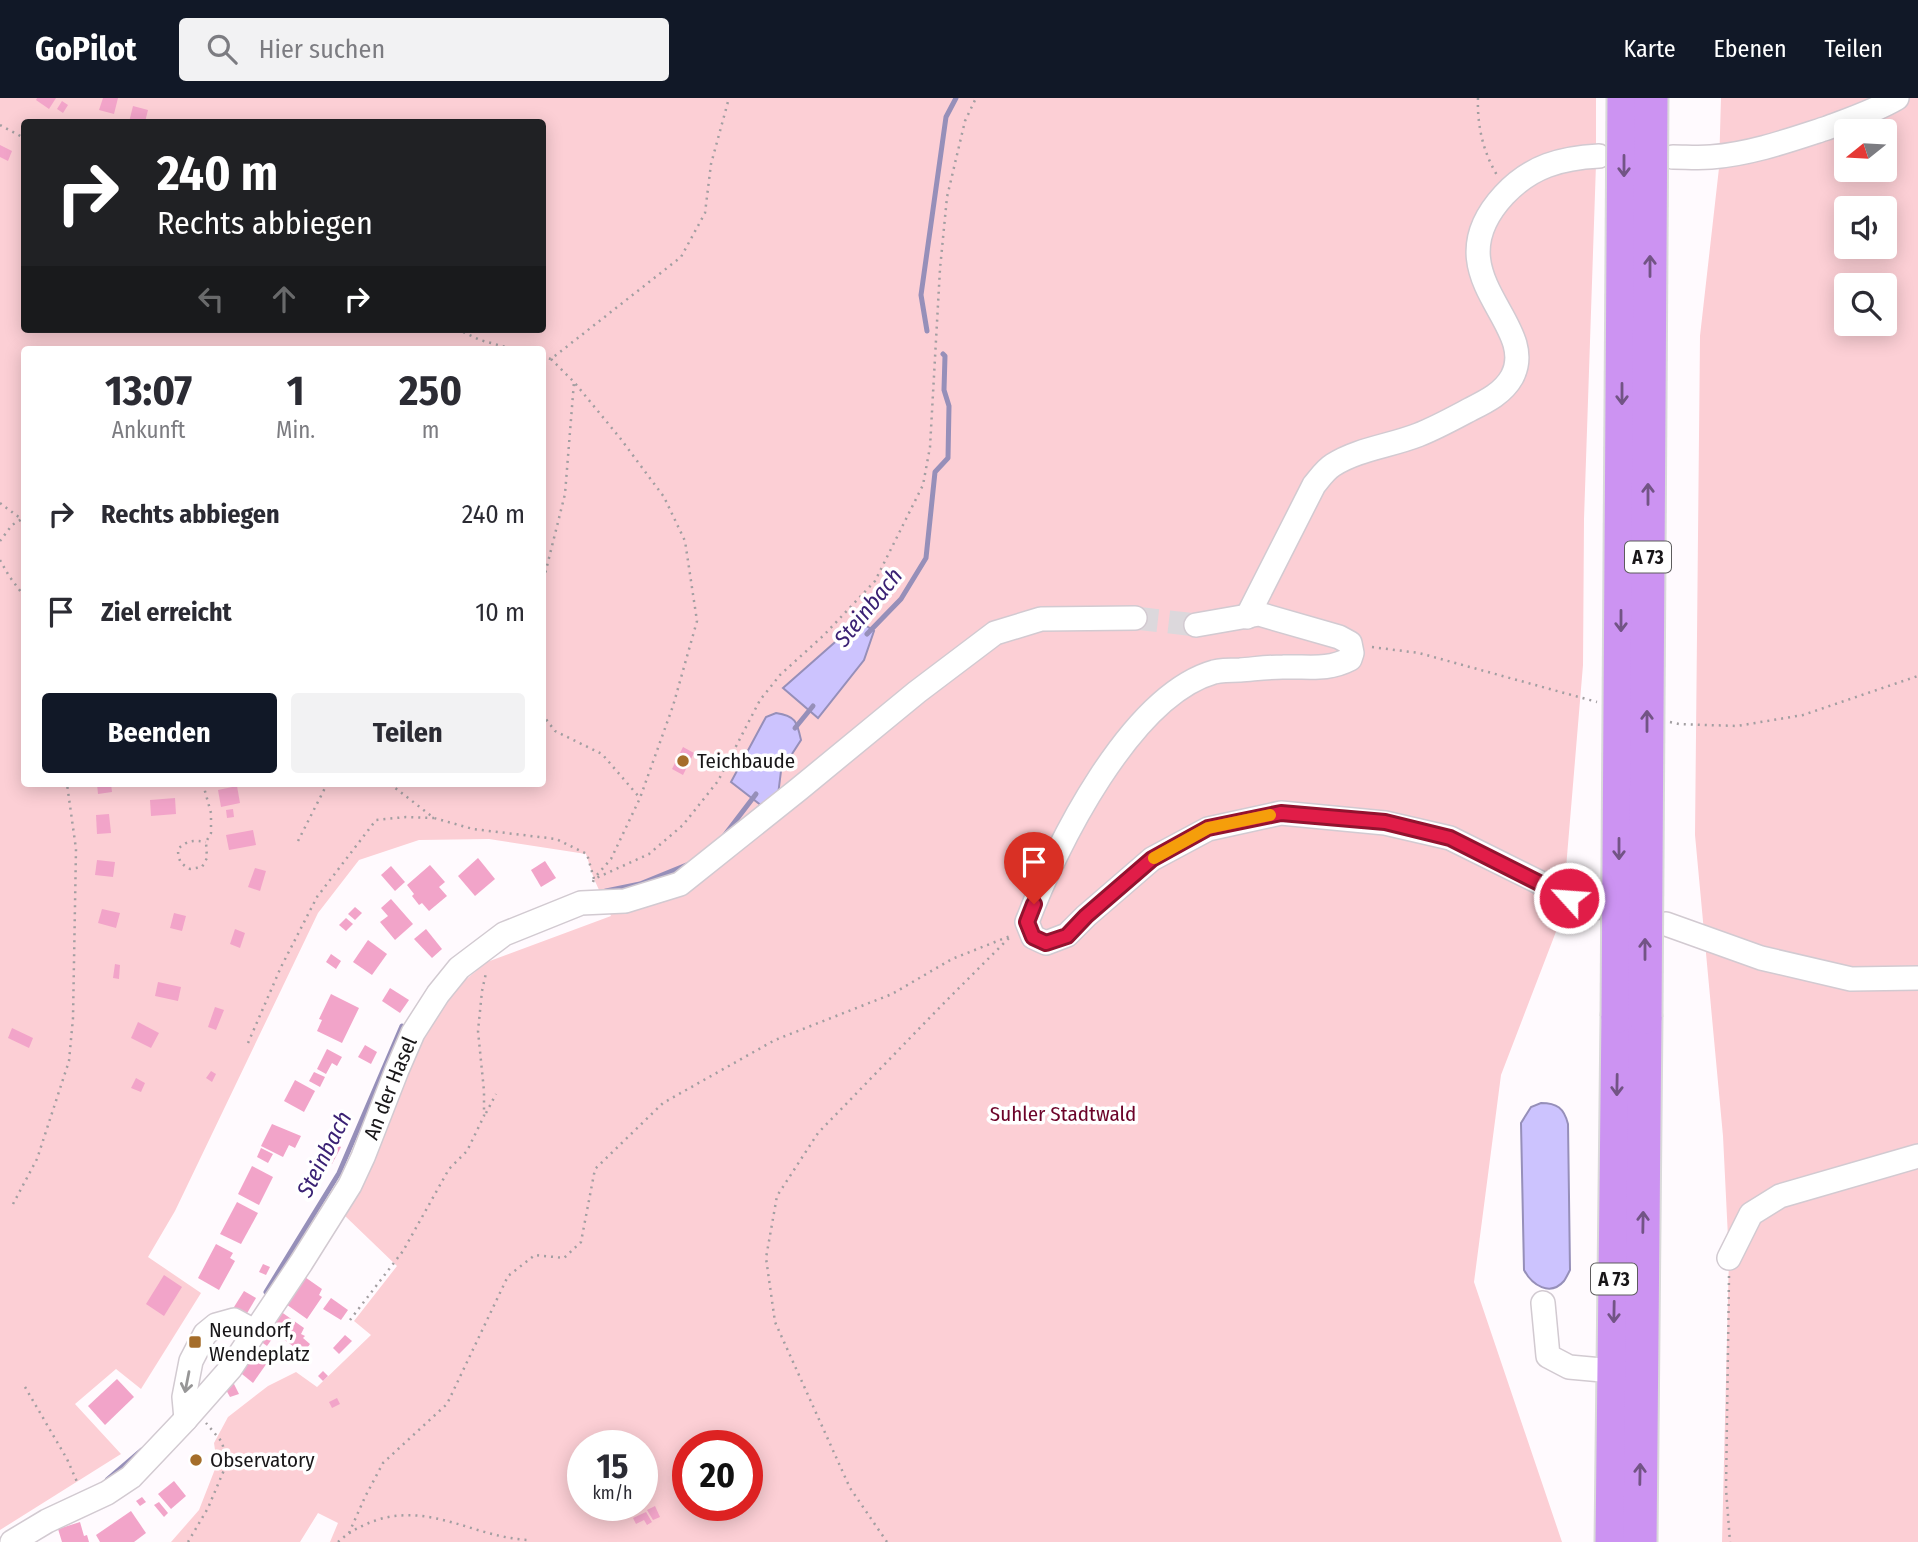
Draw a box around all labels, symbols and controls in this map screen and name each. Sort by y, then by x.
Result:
search box [179,18,669,81]
text: GoPilot [35,29,137,69]
icon: search [203,30,241,68]
text: Hier suchen [259,34,385,65]
text: Karte [1624,35,1676,63]
text: Ebenen [1714,35,1787,63]
text: Teilen [1825,35,1883,63]
north arrow [1834,119,1897,182]
map controls [1834,119,1897,336]
text: 240 m [157,144,278,203]
icon: right [42,147,133,238]
one-way arrow [1617,154,1631,177]
button: sound [1834,196,1897,259]
text: Rechts abbiegen [157,204,373,242]
one-way arrow [1643,255,1657,278]
button: search [1834,273,1897,336]
icon: left [192,280,230,318]
icon: ahead [265,280,303,318]
icon: right [338,280,376,318]
text: 13:07 [105,366,192,416]
text: 1 [287,366,305,416]
text: 250 [399,366,462,416]
one-way arrow [1615,382,1629,405]
text: Ankunft [112,416,185,444]
text: Min. [276,416,315,444]
text: m [422,416,439,444]
one-way arrow [1642,482,1655,505]
icon: right [42,495,80,533]
text: Rechts abbiegen [101,499,280,530]
text: 240 m [462,499,525,530]
road number: A 73 [1625,542,1671,572]
water label: Steinbach [827,562,908,653]
icon: arrive [42,593,80,631]
text: Ziel erreicht [101,597,232,628]
text: 10 m [475,597,525,628]
one-way arrow [1614,609,1628,632]
button: Beenden [42,693,277,773]
button: Teilen [291,693,525,773]
one-way arrow [1640,710,1654,733]
place label: Teichbaude [697,748,795,774]
marker: Teichbaude [675,753,691,769]
pin [1004,832,1064,904]
one-way arrow [1612,837,1626,860]
icon: arrive [1015,843,1053,881]
position arrow [1532,861,1606,935]
one-way arrow [1639,937,1652,960]
street label: An der Hasel [358,1032,423,1143]
one-way arrow [1610,1073,1624,1096]
park label: Suhler Stadtwald [990,1101,1136,1127]
water label: Steinbach [290,1106,358,1203]
one-way arrow [1636,1211,1650,1234]
road number: A 73 [1591,1264,1637,1294]
one-way arrow [1607,1300,1621,1323]
place label: Neundorf, Wendeplatz [209,1317,310,1367]
marker: Neundorf, Wendeplatz [187,1334,203,1350]
one-way arrow [180,1370,193,1393]
speed limit sign: 20 [672,1430,763,1521]
text: 15 [596,1445,628,1487]
place label: Observatory [210,1447,315,1473]
marker: Observatory [188,1452,204,1468]
one-way arrow [1633,1463,1647,1486]
text: km/h [592,1482,633,1504]

